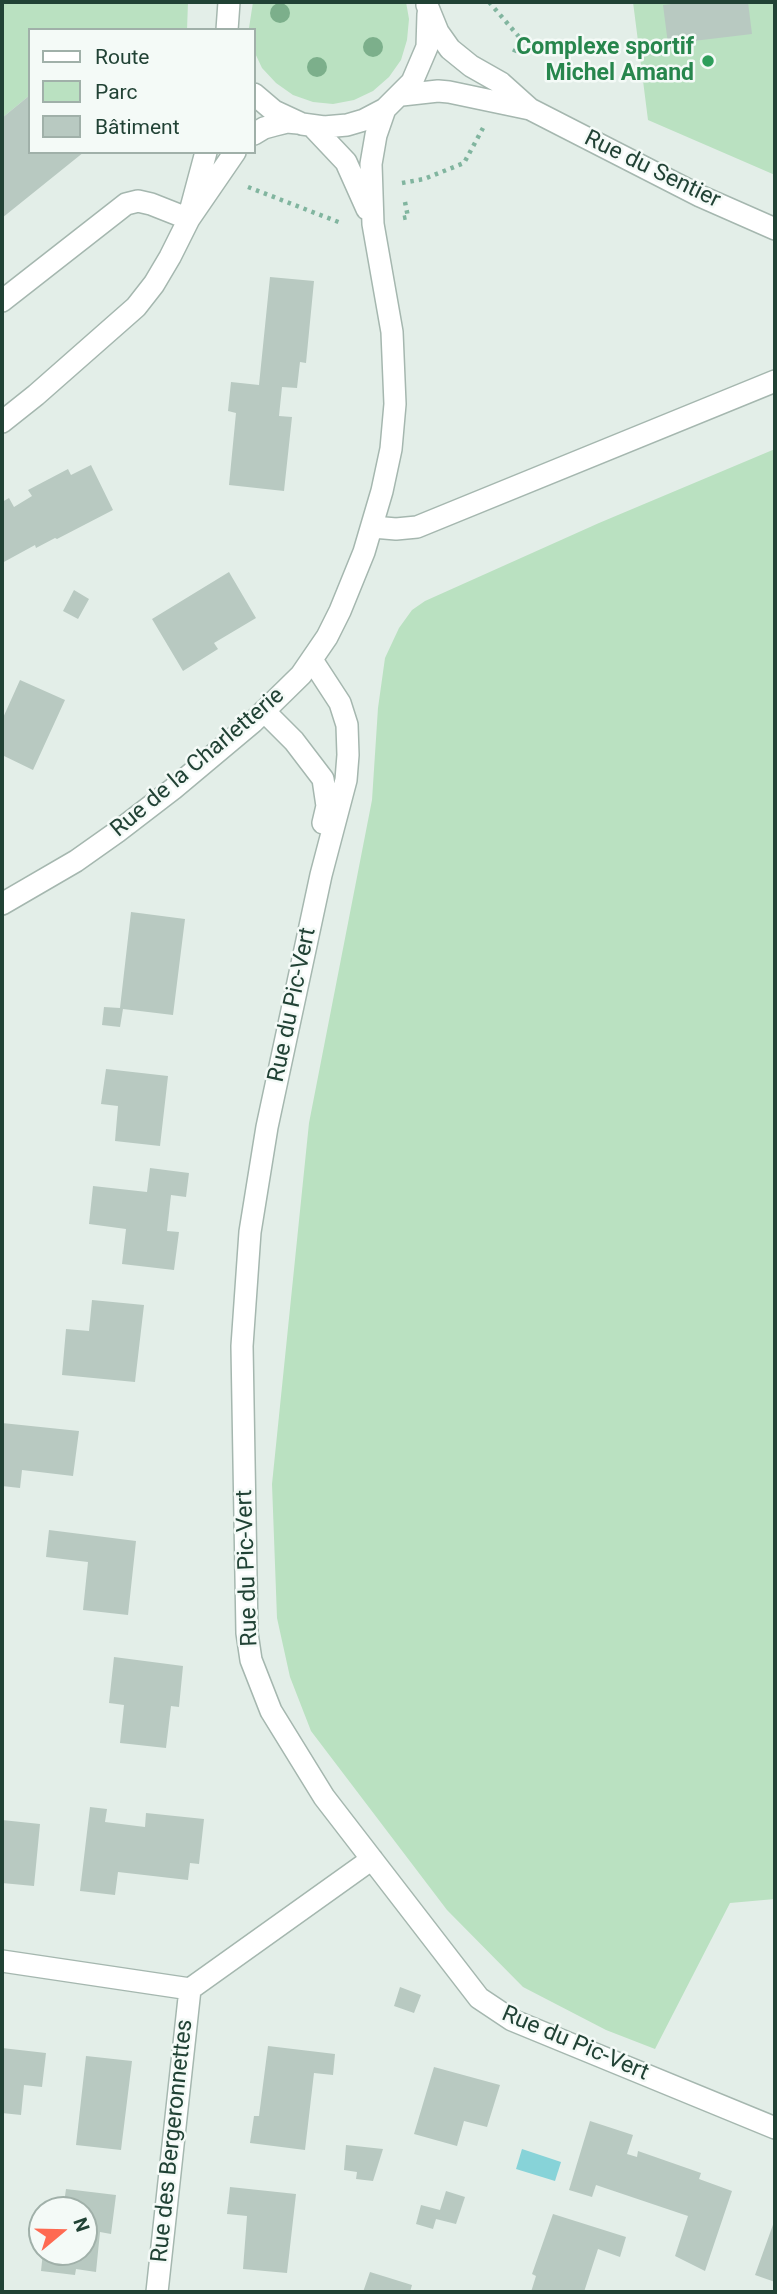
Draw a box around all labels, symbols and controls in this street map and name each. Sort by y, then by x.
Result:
legend [28,28,256,154]
place label: Complexe sportif Michel Amand [516,34,694,88]
text: Route [95,45,150,69]
marker: Complexe sportif Michel Amand [700,53,716,69]
text: Parc [95,80,137,104]
text: Bâtiment [95,115,180,139]
street label: Rue du Sentier [580,125,724,215]
street label: Rue de la Charletterie [106,682,290,844]
street label: Rue du Pic-Vert [263,925,323,1085]
street label: Rue du Pic-Vert [231,1489,265,1647]
street label: Rue du Pic-Vert [497,2001,653,2087]
street label: Rue des Bergeronnettes [147,2018,199,2264]
north arrow [28,2196,98,2266]
text: N [68,2215,94,2235]

